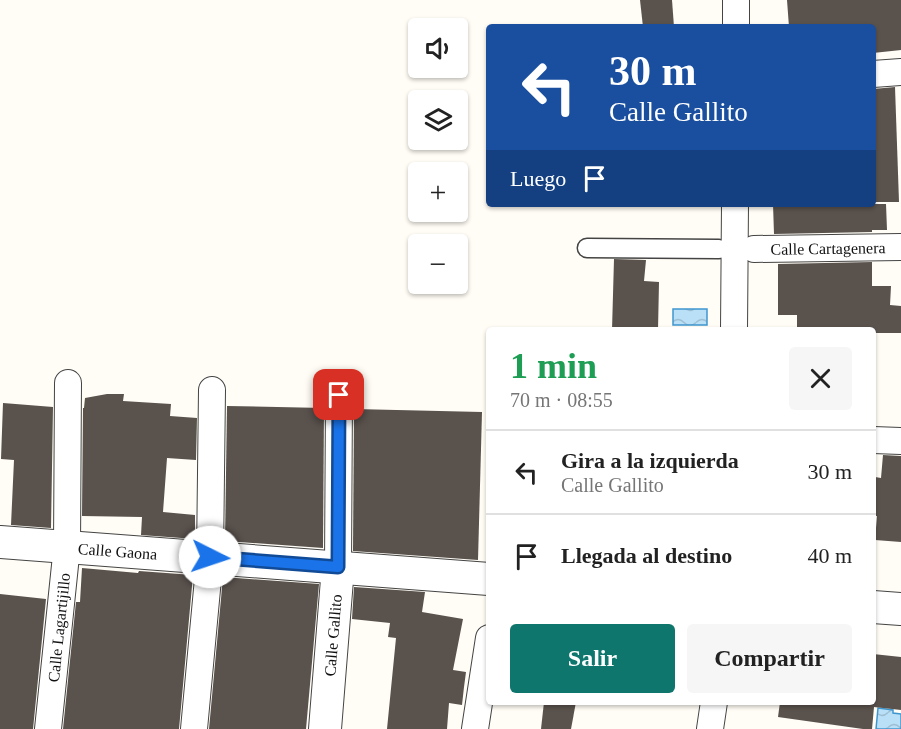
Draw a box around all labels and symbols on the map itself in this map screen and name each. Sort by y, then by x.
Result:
street label: Calle Cartagenera [770,239,886,257]
pin [313,369,364,420]
position arrow [178,525,242,589]
street label: Calle Gaona [77,539,158,562]
street label: Calle Lagartijillo [44,572,73,683]
street label: Calle Gallito [321,594,344,677]

